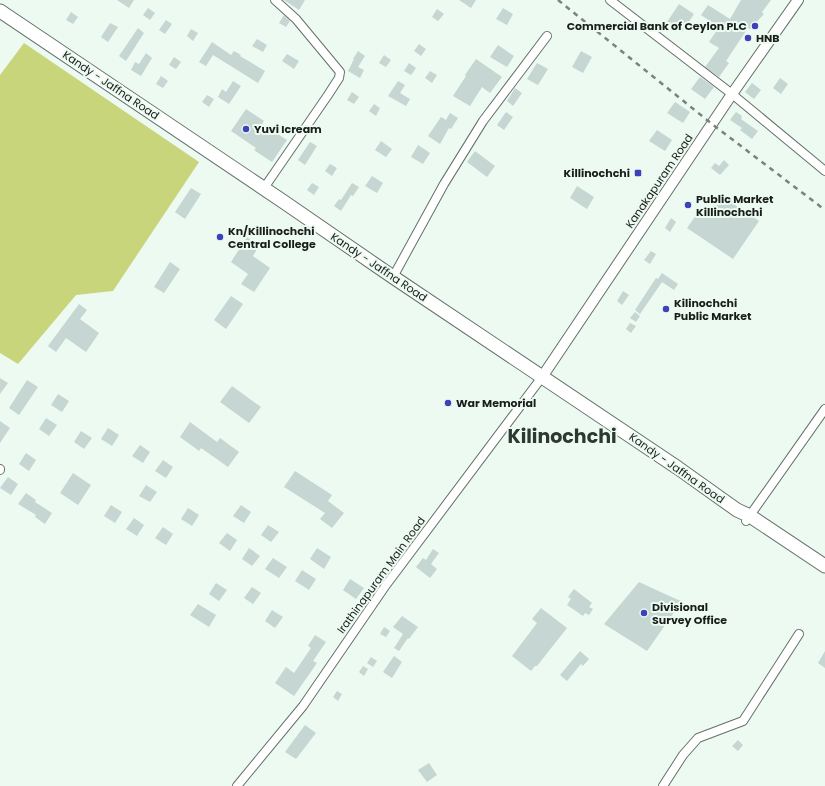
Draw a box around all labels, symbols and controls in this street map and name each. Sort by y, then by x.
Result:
place label: Commercial Bank of Ceylon PLC [567,18,747,34]
marker: Commercial Bank of Ceylon PLC [750,21,760,31]
place label: HNB [756,30,780,46]
marker: HNB [743,33,753,43]
street label: Kandy - Jaffna Road [60,47,162,123]
place label: Yuvi Icream [254,121,322,137]
marker: Yuvi Icream [241,124,251,134]
street label: Kanakapuram Road [621,131,697,231]
place label: Killinochchi [564,165,630,181]
marker: Killinochchi [633,168,643,178]
place label: Public Market Killinochchi [696,191,774,220]
marker: Public Market Killinochchi [683,200,693,210]
place label: Kn/Killinochchi Central College [228,223,316,252]
street label: Kandy - Jaffna Road [328,229,430,305]
marker: Kn/Killinochchi Central College [215,232,225,242]
place label: Kilinochchi Public Market [674,295,752,324]
marker: Kilinochchi Public Market [661,304,671,314]
place label: War Memorial [456,395,536,411]
marker: War Memorial [443,398,453,408]
district label: Kilinochchi [507,423,617,450]
street label: Kandy - Jaffna Road [626,429,728,507]
street label: Irathinapuram Main Road [333,513,429,637]
place label: Divisional Survey Office [652,599,727,628]
marker: Divisional Survey Office [639,608,649,618]

